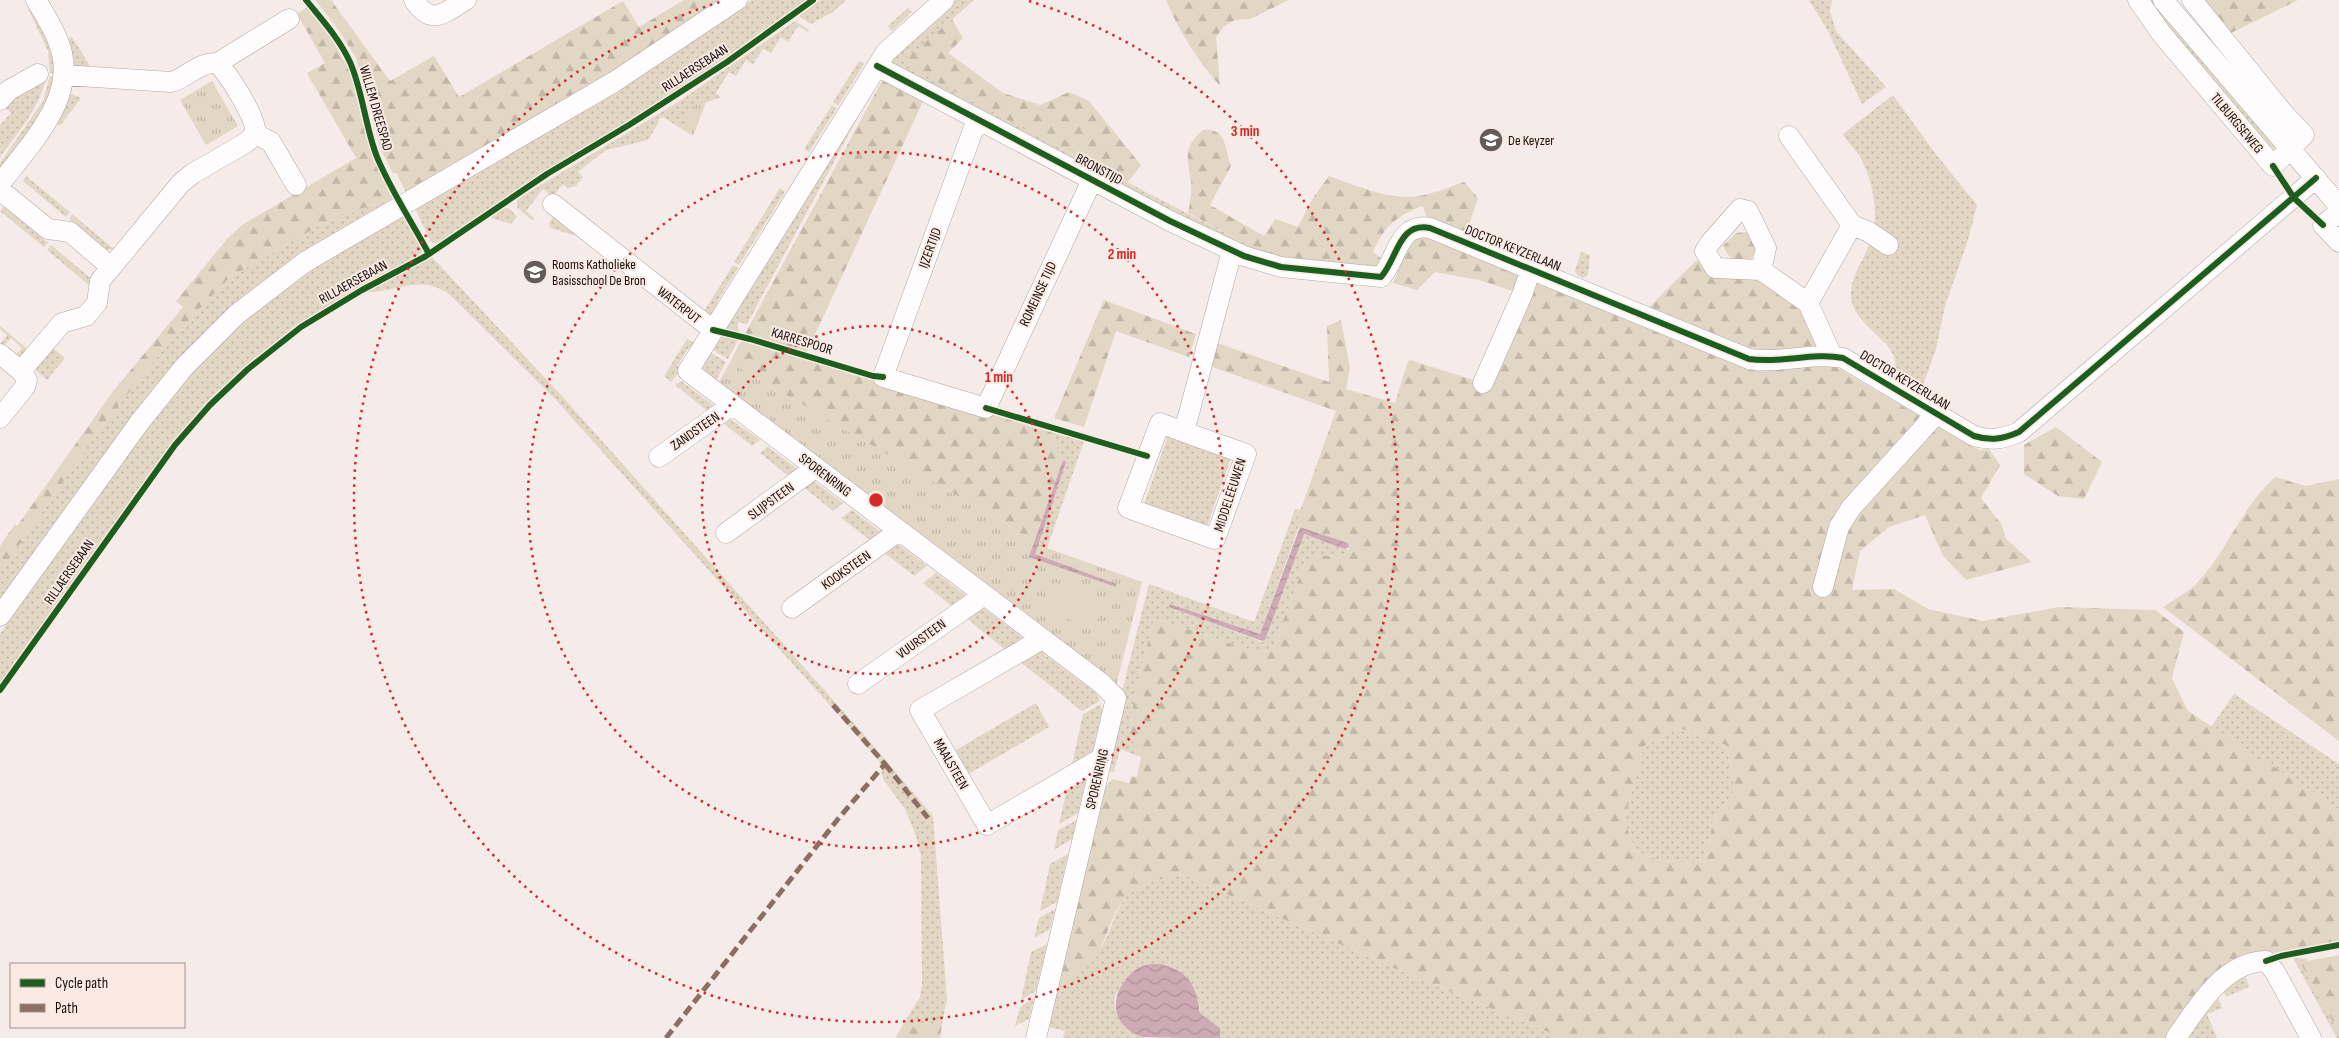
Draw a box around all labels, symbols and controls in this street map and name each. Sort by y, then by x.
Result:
street label: RILLAERSEBAAN [659,40,731,96]
street label: WILLEM DREESPAD [356,63,396,153]
street label: TILBURGSEWEG [2207,89,2267,157]
text: 3 min [1231,122,1259,141]
school or university icon: De Keyzer [1478,127,1504,153]
place label: De Keyzer [1508,132,1554,149]
street label: BRONSTIJD [1073,150,1126,188]
street label: DOCTOR KEYZERLAAN [1462,221,1564,275]
street label: IJZERTIJD [915,225,945,271]
text: 2 min [1108,245,1136,264]
street label: RILLAERSEBAAN [316,256,390,308]
place label: Rooms Katholieke Basisschool De Bron [552,256,646,289]
school or university icon: Rooms Katholieke Basisschool De Bron [522,259,548,285]
street label: ROMEINSE TIJD [1016,259,1060,329]
street label: WATERPUT [654,283,704,327]
street label: KARRESPOOR [769,324,835,359]
street label: DOCTOR KEYZERLAAN [1857,346,1953,414]
text: 1 min [985,368,1013,387]
street label: ZANDSTEEN [667,408,723,454]
street label: SPORENRING [795,450,855,500]
street label: MIDDELEEUWEN [1210,456,1250,534]
street label: SLIJPSTEEN [745,479,797,523]
centre of rings [867,491,885,509]
street label: RILLAERSEBAAN [40,536,98,608]
street label: KOOKSTEEN [818,547,874,593]
street label: VUURSTEEN [893,615,949,663]
street label: MAALSTEEN [930,736,972,792]
street label: SPORENRING [1082,747,1112,811]
legend [10,963,185,1028]
text: Cycle path [55,974,108,993]
text: Path [55,999,78,1018]

